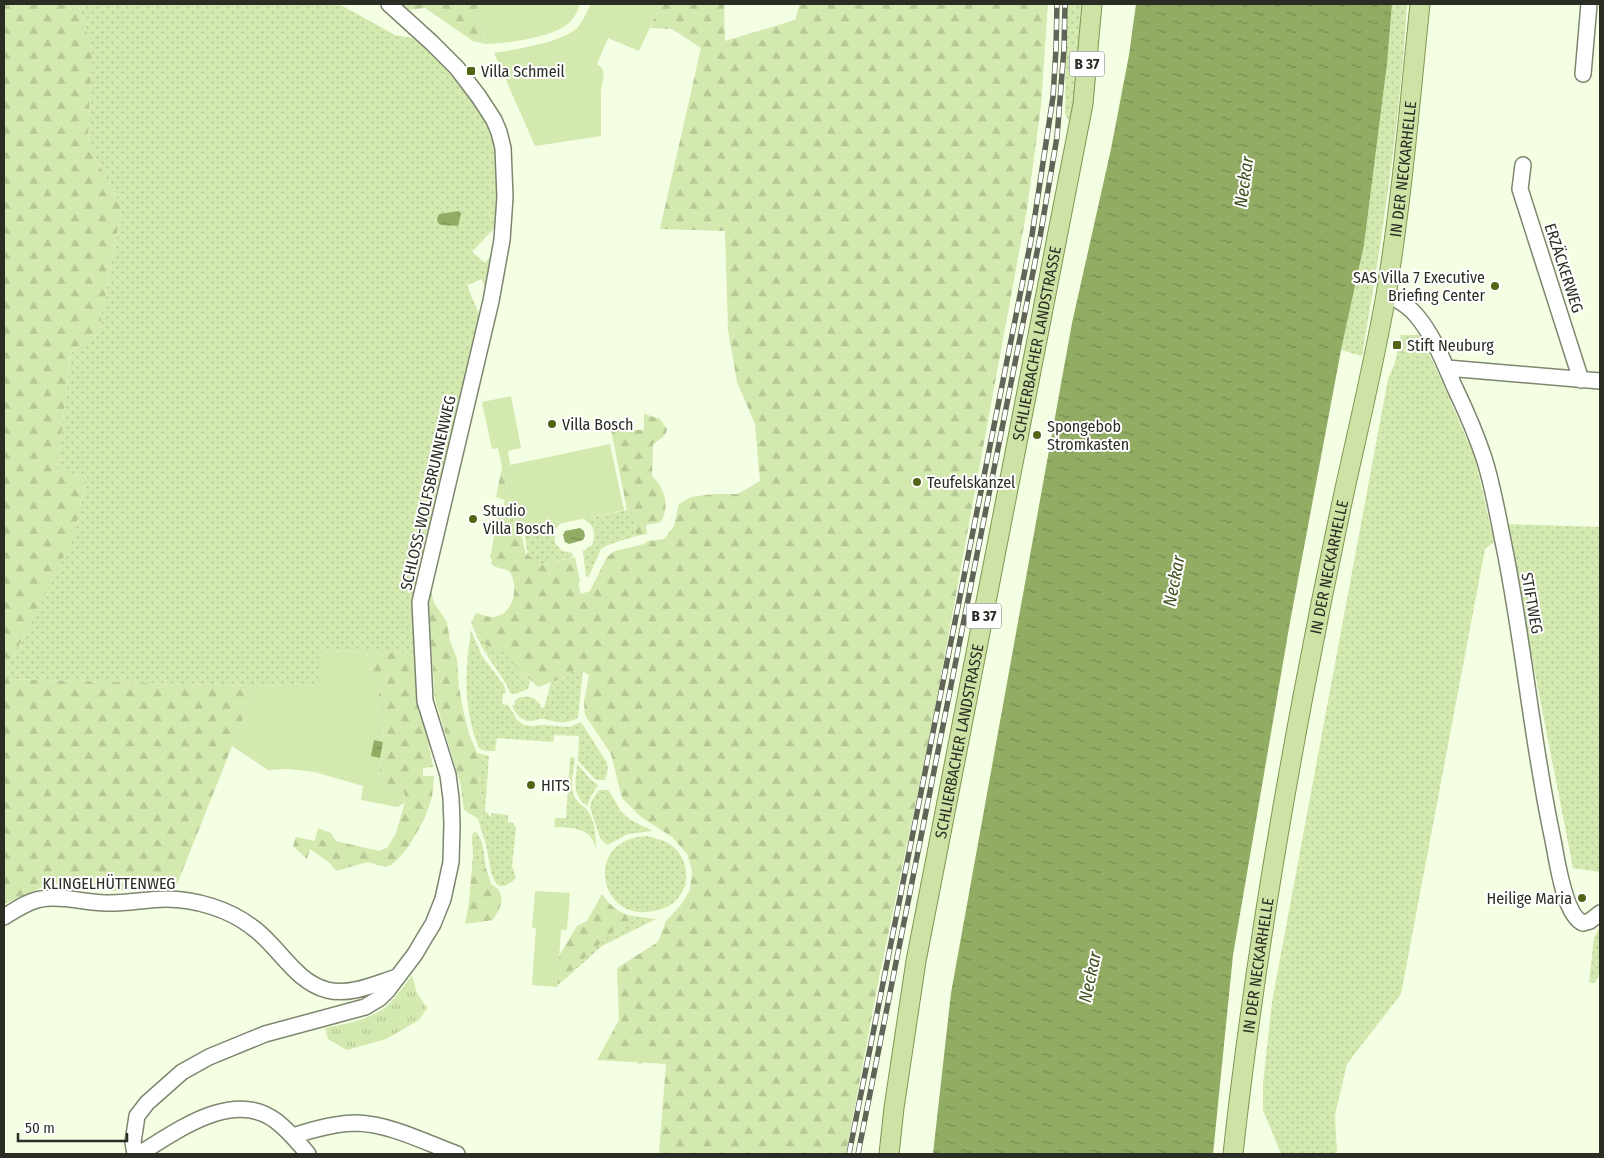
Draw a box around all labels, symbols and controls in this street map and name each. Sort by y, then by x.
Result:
road number: B 37 [1070,52,1104,76]
place label: Villa Schmeil [481,62,565,81]
marker: Villa Schmeil [465,65,477,77]
street label: IN DER NECKARHELLE [1385,100,1420,238]
water label: Neckar [1230,154,1259,209]
street label: ERZÄCKERWEG [1541,221,1587,315]
street label: SCHLIERBACHER LANDSTRASSE [1008,245,1065,443]
place label: SAS Villa 7 Executive Briefing Center [1353,268,1485,305]
marker: SAS Villa 7 Executive Briefing Center [1489,280,1501,292]
place label: Stift Neuburg [1407,336,1494,355]
marker: Stift Neuburg [1391,339,1403,351]
street label: SCHLOSS-WOLFSBRUNNENWEG [396,394,460,592]
place label: Villa Bosch [562,415,633,434]
place label: Spongebob Stromkasten [1047,417,1129,454]
marker: Villa Bosch [546,418,558,430]
marker: Spongebob Stromkasten [1031,429,1043,441]
place label: Teufelskanzel [927,473,1015,492]
marker: Teufelskanzel [911,476,923,488]
street label: IN DER NECKARHELLE [1306,498,1352,636]
place label: Studio Villa Bosch [483,501,554,538]
marker: Studio Villa Bosch [467,513,479,525]
water label: Neckar [1158,553,1190,608]
street label: STIFTWEG [1517,571,1547,635]
road number: B 37 [966,604,1002,628]
street label: SCHLIERBACHER LANDSTRASSE [931,642,987,840]
place label: HITS [541,776,570,795]
marker: HITS [525,779,537,791]
street label: KLINGELHÜTTENWEG [43,874,175,893]
place label: Heilige Maria [1487,889,1572,908]
marker: Heilige Maria [1576,892,1588,904]
street label: IN DER NECKARHELLE [1238,897,1277,1035]
water label: Neckar [1074,949,1106,1005]
scale bar [18,1110,126,1142]
text: 50 m [25,1119,55,1137]

